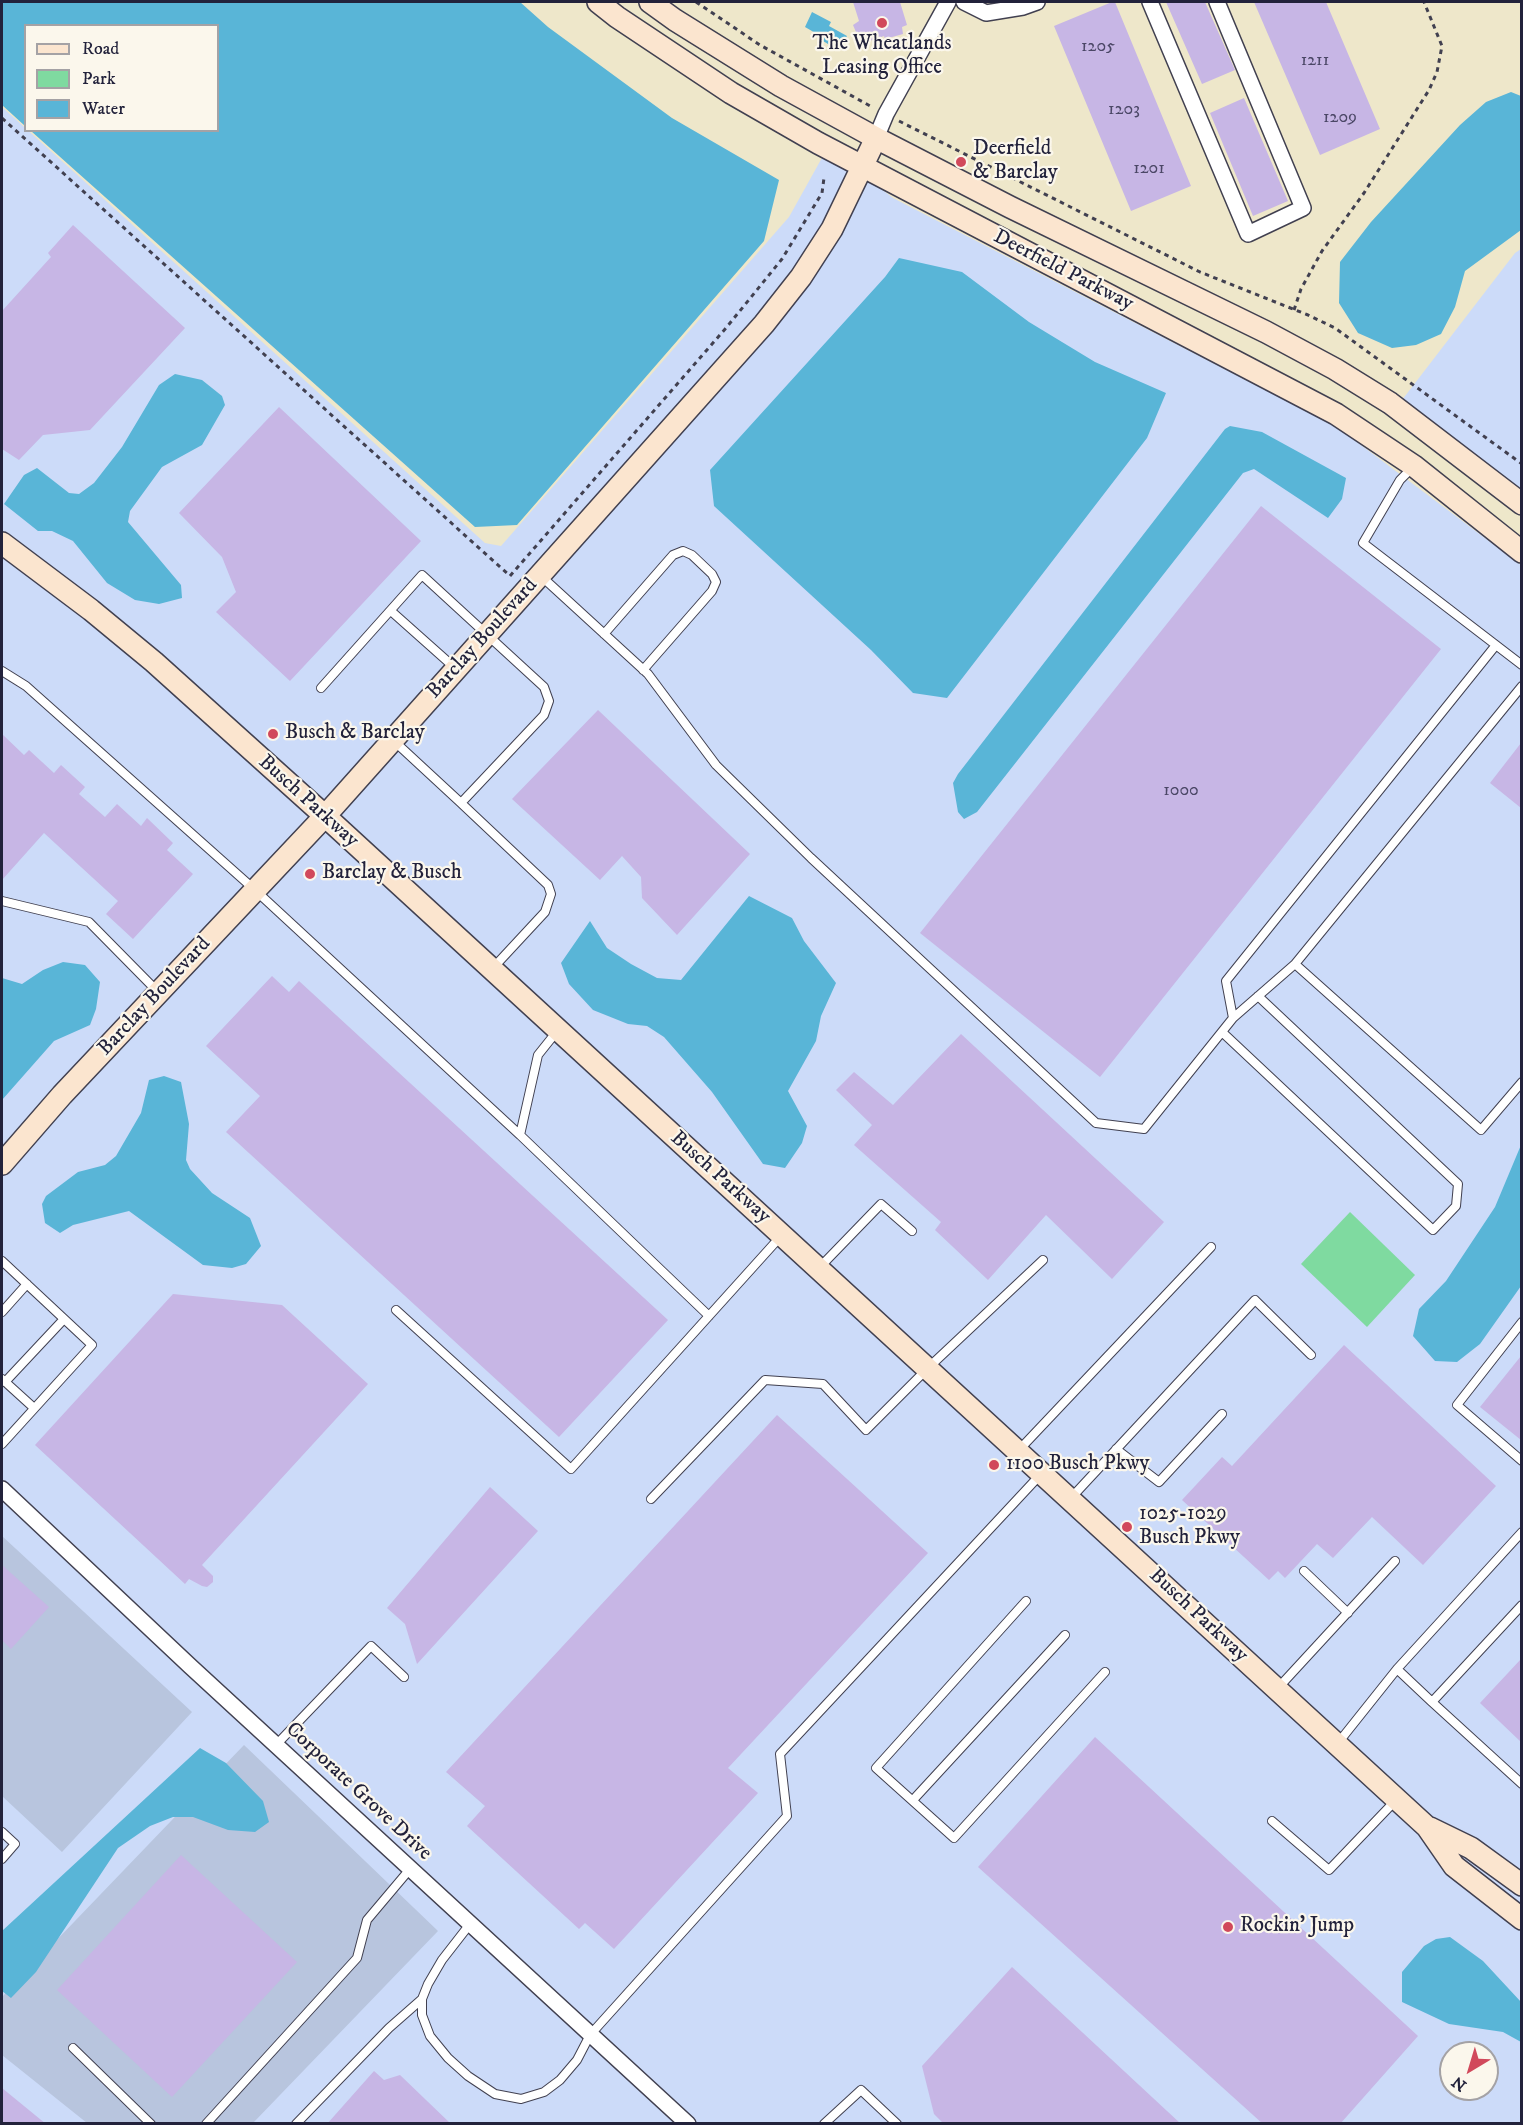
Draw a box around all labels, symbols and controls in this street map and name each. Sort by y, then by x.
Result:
marker: The Wheatlands Leasing Office [875,16,889,30]
legend [24,24,219,132]
place label: The Wheatlands Leasing Office [813,32,951,82]
house number: 1205 [1081,36,1115,58]
text: Road [82,38,119,60]
house number: 1211 [1301,50,1329,72]
text: Park [82,68,116,90]
text: Water [82,98,125,120]
house number: 1203 [1108,99,1140,121]
house number: 1209 [1323,107,1357,129]
place label: Deerfield & Barclay [973,137,1058,187]
marker: Deerfield & Barclay [954,155,968,169]
house number: 1201 [1133,158,1165,180]
street label: Deerfield Parkway [989,225,1137,317]
street label: Barclay Boulevard [422,574,544,704]
place label: Busch & Barclay [285,721,425,747]
marker: Busch & Barclay [266,727,280,741]
street label: Busch Parkway [253,750,363,854]
house number: 1000 [1163,780,1199,802]
place label: Barclay & Busch [322,861,462,887]
marker: Barclay & Busch [303,867,317,881]
street label: Barclay Boulevard [93,932,217,1062]
street label: Busch Parkway [665,1126,775,1230]
place label: 1100 Busch Pkwy [1006,1452,1149,1478]
marker: 1100 Busch Pkwy [987,1458,1001,1472]
place label: 1025-1029 Busch Pkwy [1139,1502,1240,1552]
marker: 1025-1029 Busch Pkwy [1120,1520,1134,1534]
street label: Busch Parkway [1143,1564,1253,1668]
street label: Corporate Grove Drive [280,1718,436,1866]
place label: Rockin' Jump [1240,1914,1354,1940]
marker: Rockin' Jump [1221,1920,1235,1934]
north arrow [1439,2041,1499,2101]
text: N [1448,2072,1470,2096]

